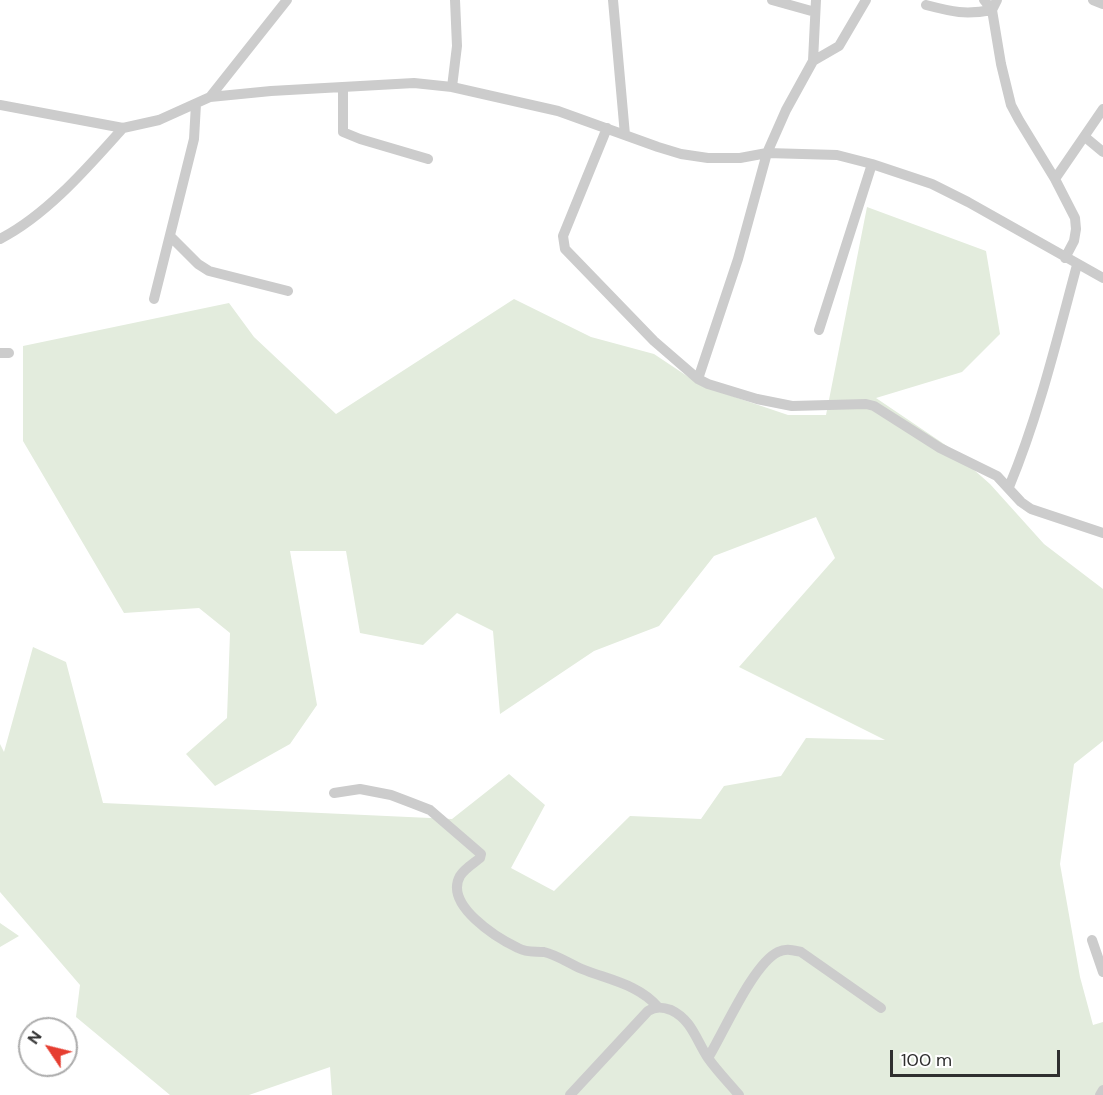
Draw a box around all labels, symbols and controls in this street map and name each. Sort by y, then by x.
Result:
north arrow [18,1017,78,1077]
text: N [23,1027,46,1048]
scale bar [893,1038,1062,1076]
text: 100 m [901,1048,952,1072]

